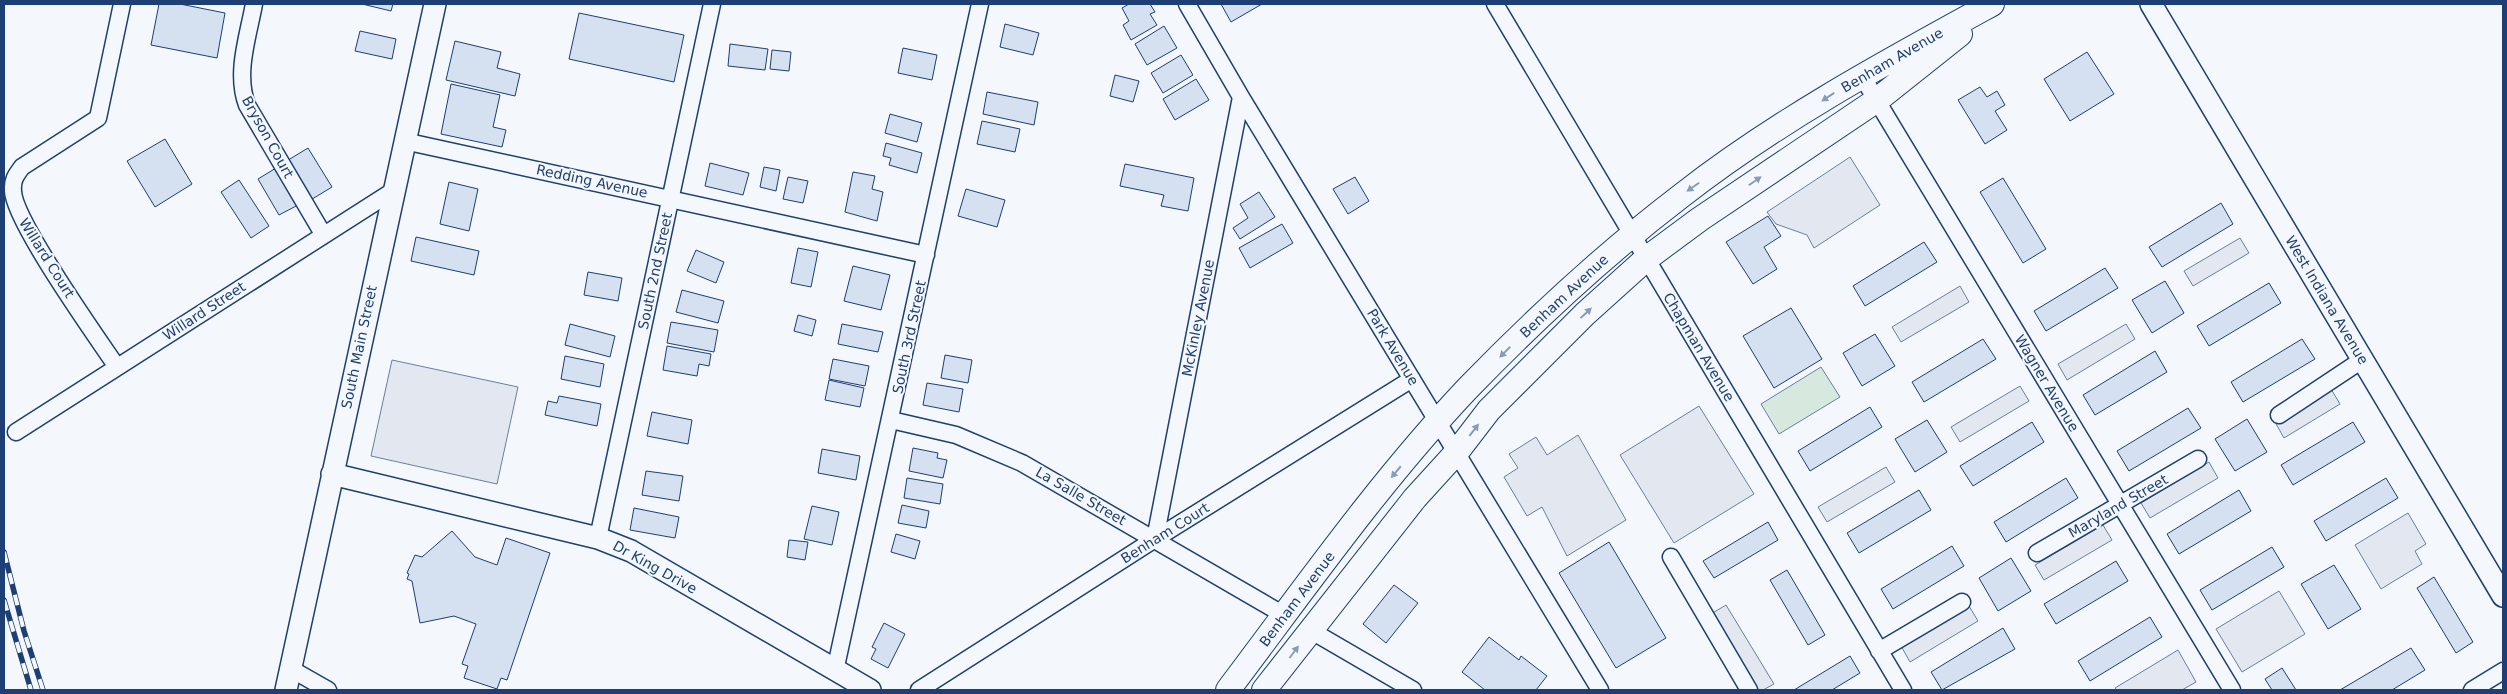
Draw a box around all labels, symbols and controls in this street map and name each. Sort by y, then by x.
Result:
street label: Benham Avenue [1838,24,1946,96]
street label: Bryson Court [239,93,297,181]
one-way arrow [1821,93,1835,102]
street label: Redding Avenue [535,161,649,201]
one-way arrow [1748,176,1762,186]
one-way arrow [1686,182,1700,192]
street label: South 2nd Street [635,211,675,331]
street label: Willard Court [16,215,78,301]
street label: West Indiana Avenue [2282,233,2372,367]
street label: Benham Avenue [1517,251,1611,341]
street label: McKinley Avenue [1179,258,1217,378]
street label: Willard Street [160,278,249,344]
street label: South 3rd Street [889,278,929,395]
street label: South Main Street [338,283,380,410]
street label: Chapman Avenue [1660,290,1738,404]
street label: Park Avenue [1364,306,1422,388]
one-way arrow [1580,307,1592,319]
street label: Wagner Avenue [2012,332,2082,434]
one-way arrow [1499,345,1511,357]
one-way arrow [1468,424,1479,437]
street label: La Salle Street [1033,464,1129,529]
one-way arrow [1390,465,1401,478]
street label: Maryland Street [2066,471,2171,541]
street label: Benham Court [1118,499,1213,567]
street label: Dr King Drive [610,537,700,597]
street label: Benham Avenue [1256,548,1338,650]
one-way arrow [1289,645,1299,659]

